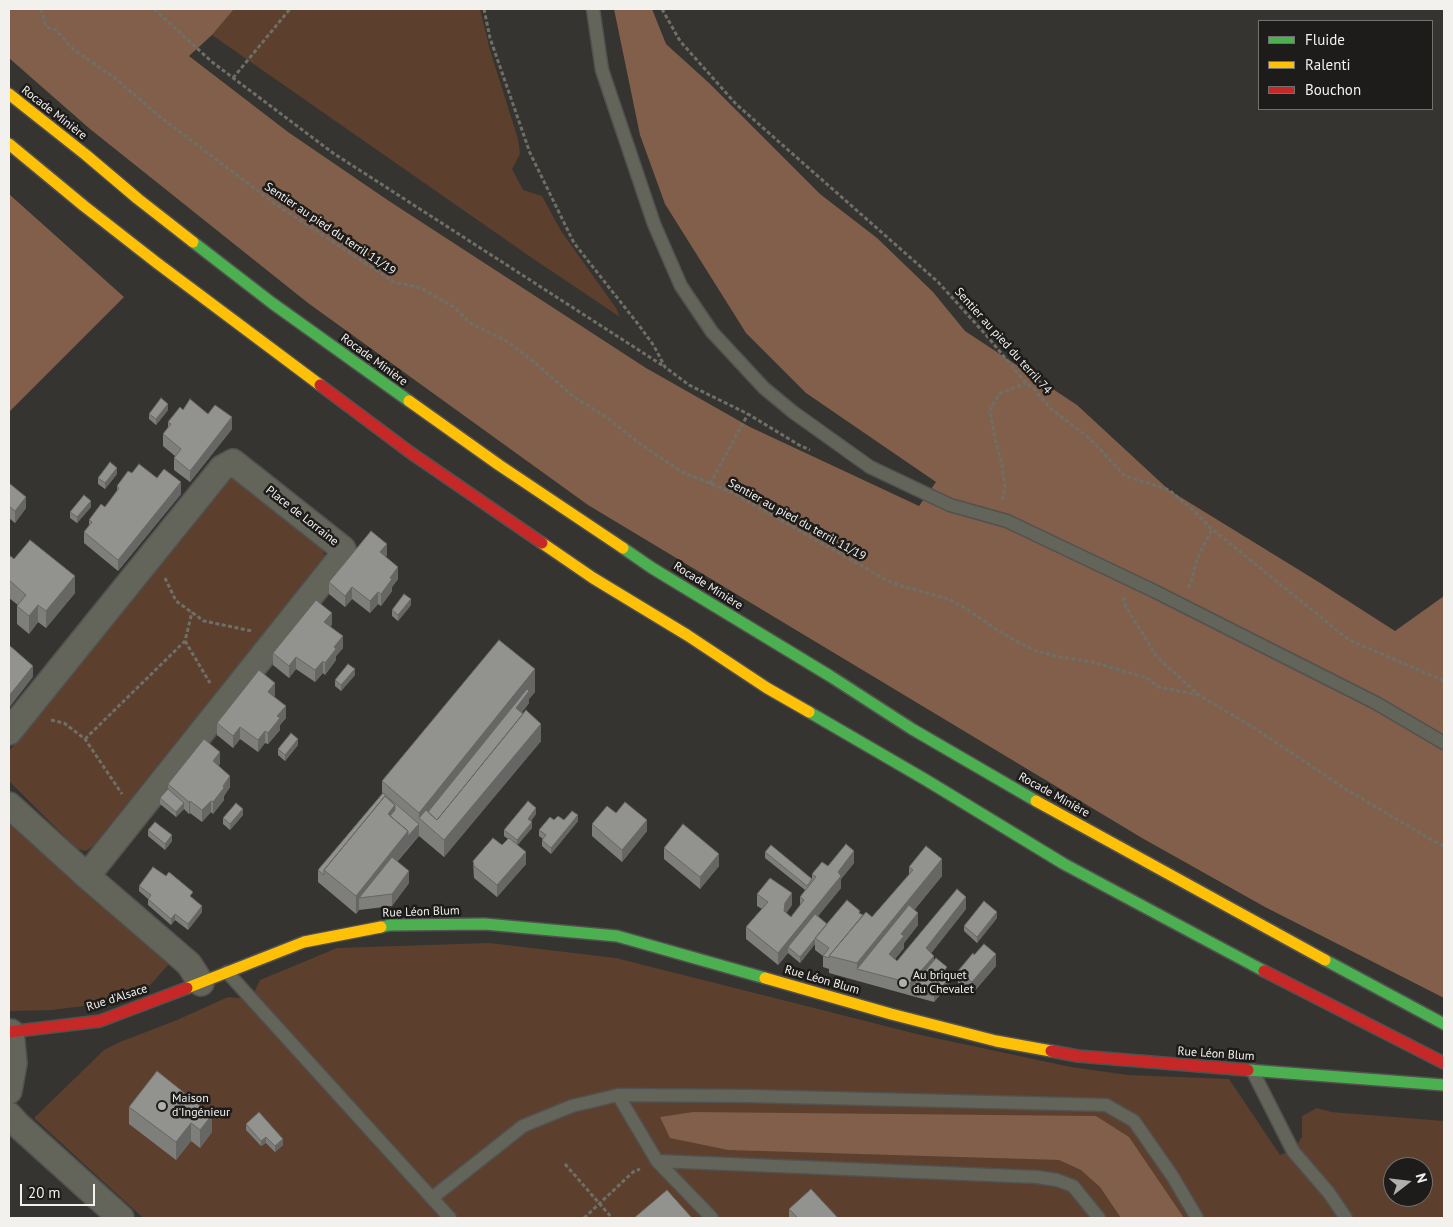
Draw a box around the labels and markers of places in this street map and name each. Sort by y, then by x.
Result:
place label: Au briquet du Chevalet [913,969,974,997]
marker: Au briquet du Chevalet [897,977,909,989]
place label: Maison d'Ingénieur [172,1092,230,1120]
marker: Maison d'Ingénieur [156,1100,168,1112]

